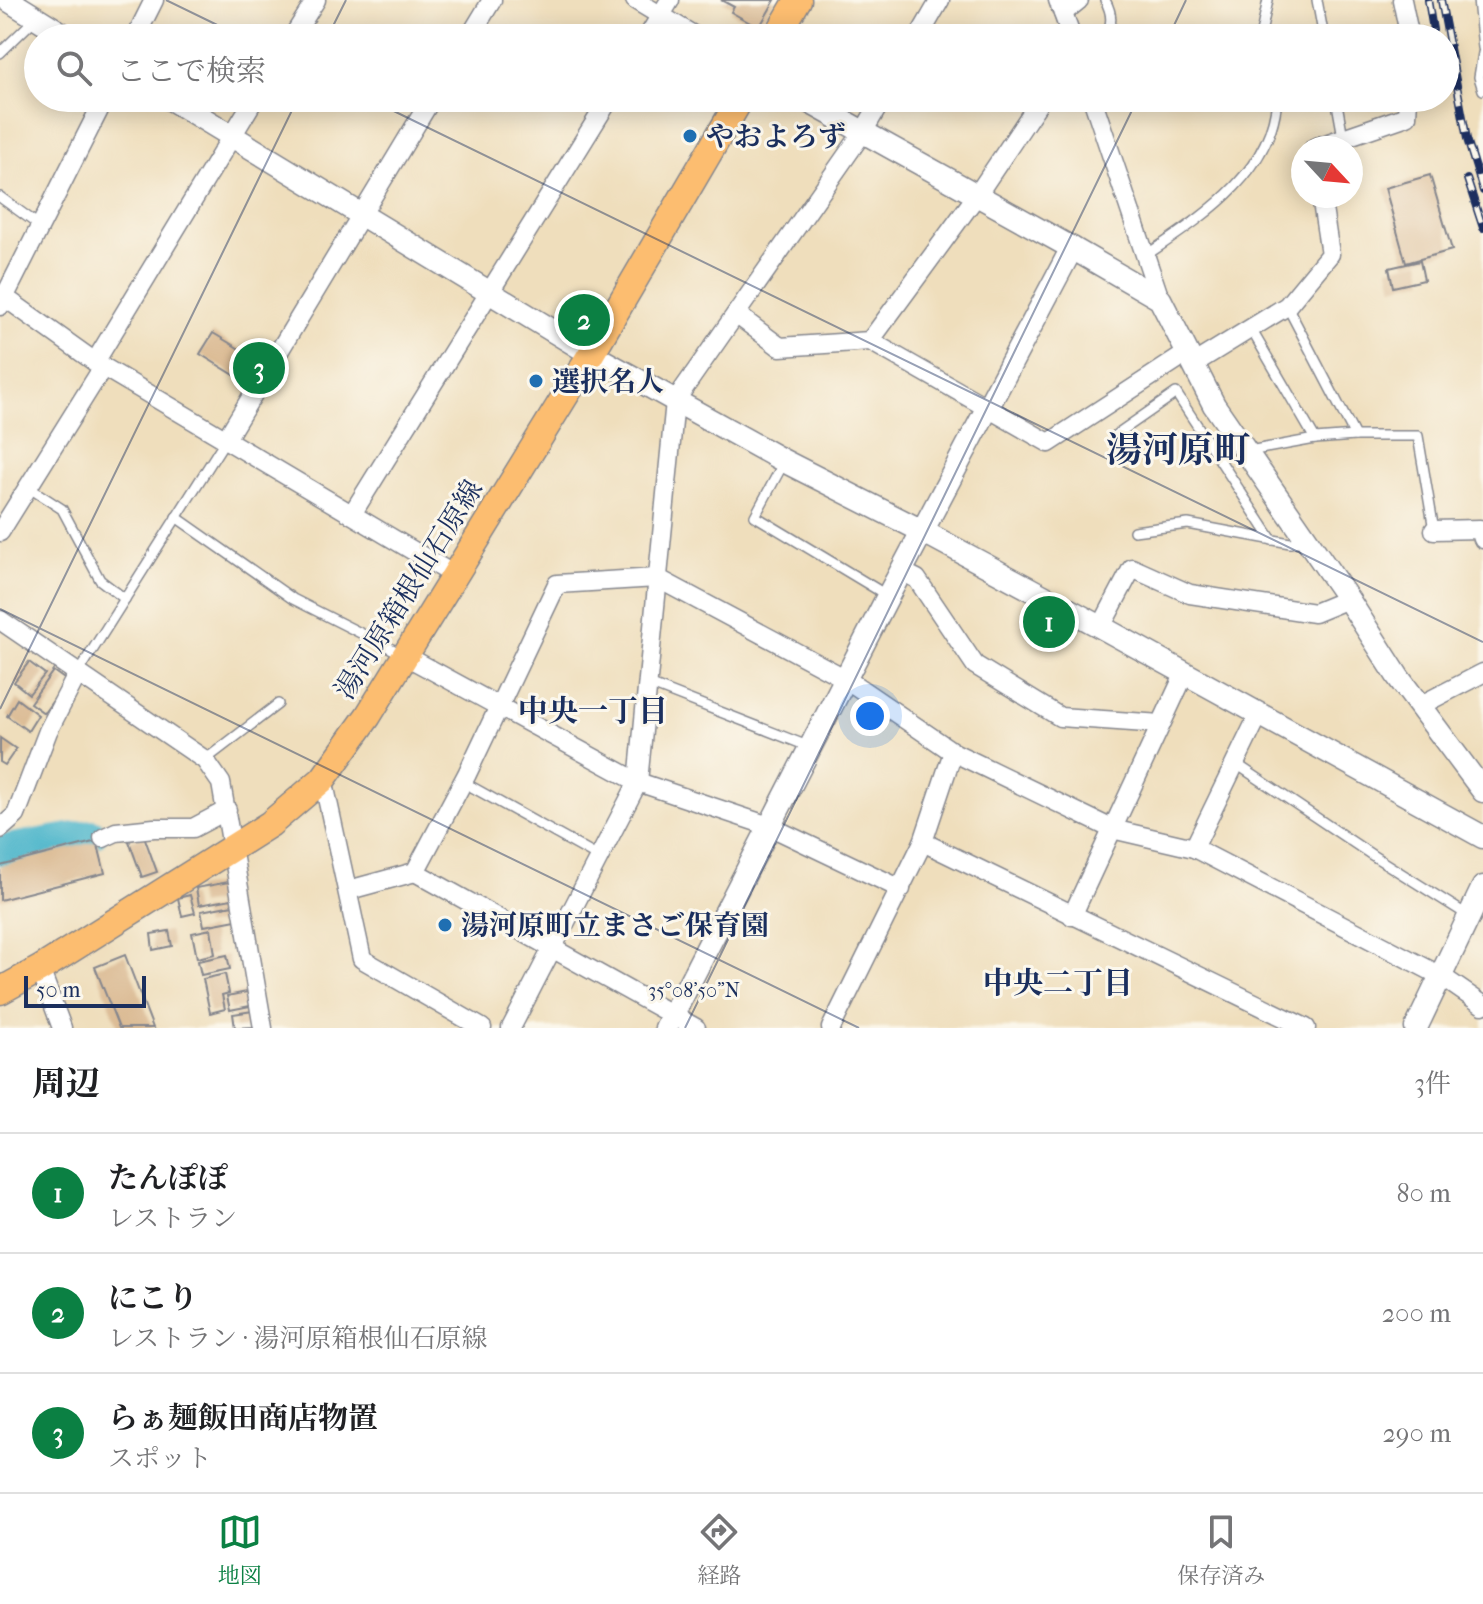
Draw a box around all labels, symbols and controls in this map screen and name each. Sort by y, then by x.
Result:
search box [24,24,1459,112]
icon: search [52,46,96,90]
text: ここで検索 [116,54,266,89]
place label: やおよろず [706,120,846,153]
marker: やおよろず [681,127,699,145]
north arrow [1291,136,1363,208]
pin: 2 [558,290,610,350]
pin: 3 [233,338,285,398]
place label: 選択名人 [552,365,664,398]
marker: 選択名人 [527,372,545,390]
district label: 湯河原町 [1106,429,1250,471]
street label: 湯河原箱根仙石原線 [328,474,489,705]
pin: 1 [1023,592,1075,652]
district label: 中央一丁目 [518,694,668,729]
your location [850,696,890,736]
place label: 湯河原町立まさご保育園 [461,909,769,942]
marker: 湯河原町立まさご保育園 [436,916,454,934]
district label: 中央二丁目 [983,966,1133,1001]
scale bar [24,972,146,1008]
text: 50 m [36,977,81,1003]
text: 35°08'50"N [648,979,740,1002]
text: 周辺 [32,1064,100,1104]
text: 3件 [1414,1068,1451,1099]
text: たんぽぽ [108,1161,228,1196]
text: 1 [53,1178,63,1209]
text: 80 m [1396,1178,1451,1209]
text: レストラン [108,1203,237,1234]
text: にこり [108,1281,198,1316]
text: 2 [51,1298,65,1329]
text: 200 m [1382,1298,1451,1329]
text: レストラン · 湯河原箱根仙石原線 [108,1323,488,1354]
text: らぁ麺飯田商店物置 [108,1401,378,1436]
text: 3 [53,1418,63,1449]
text: 290 m [1382,1418,1451,1449]
text: スポット [108,1443,212,1474]
tab: 地図 [218,1510,262,1589]
tab: 経路 [697,1510,741,1589]
tab: 保存済み [1177,1510,1265,1589]

